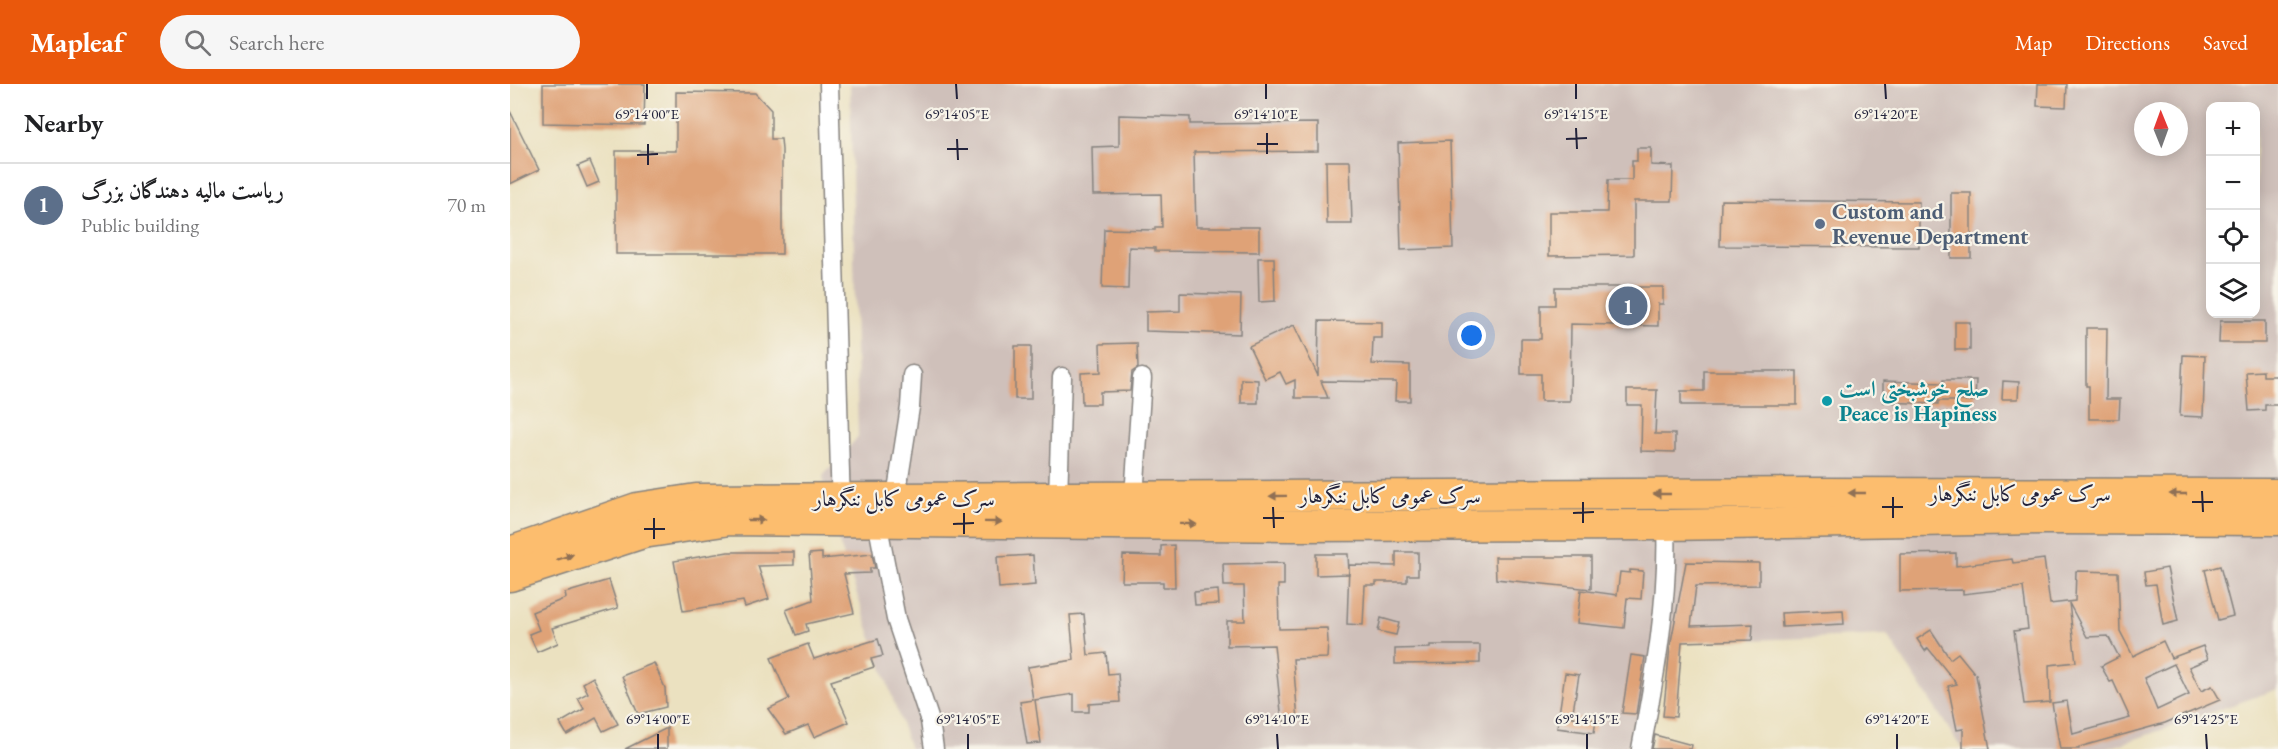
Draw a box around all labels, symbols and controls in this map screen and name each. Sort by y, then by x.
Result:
search box [160,15,580,69]
text: Mapleaf [30,24,124,60]
icon: search [181,26,214,59]
text: Search here [229,28,324,57]
text: Map [2015,29,2052,56]
text: Directions [2085,29,2170,56]
text: Saved [2203,29,2248,56]
north arrow [2134,102,2188,156]
map controls [2206,102,2260,318]
button: + [2206,102,2260,156]
text: 69°14'00"E [615,104,680,123]
text: 69°14'05"E [925,104,990,123]
text: 69°14'10"E [1234,104,1299,123]
text: 69°14'15"E [1544,104,1609,123]
text: 69°14'20"E [1854,104,1919,123]
text: Nearby [24,106,104,140]
button: − [2206,156,2260,210]
text: ریاست مالیه دهندگان بزرگ [81,176,284,205]
text: 1 [38,192,49,218]
text: 70 m [447,192,486,218]
place label: Custom and Revenue Department [1832,197,2029,251]
button: locate [2206,210,2260,264]
text: Public building [81,212,199,238]
marker: Custom and Revenue Department [1813,217,1827,231]
button: layers [2206,264,2260,318]
pin: 1 [1608,284,1648,328]
your location [1457,321,1486,350]
place label: صلح خوشبختی است Peace is Hapiness [1839,374,1997,428]
marker: صلح خوشبختی است Peace is Hapiness [1820,394,1834,408]
street label: سرک عمومی کابل ننگرهار [1927,479,2111,509]
street label: سرک عمومی کابل ننگرهار [1297,481,1481,511]
street label: سرک عمومی کابل ننگرهار [811,484,995,514]
one-way arrow [1847,488,1866,498]
one-way arrow [1652,489,1671,499]
one-way arrow [2168,489,2187,499]
one-way arrow [1268,491,1287,501]
one-way arrow [746,515,765,525]
one-way arrow [983,517,1002,527]
one-way arrow [1178,520,1197,529]
one-way arrow [556,552,574,561]
text: 69°14'00"E [626,709,691,728]
text: 69°14'05"E [936,709,1001,728]
text: 69°14'10"E [1245,709,1310,728]
text: 69°14'15"E [1555,709,1620,728]
text: 69°14'20"E [1865,709,1930,728]
text: 69°14'25"E [2174,709,2239,728]

